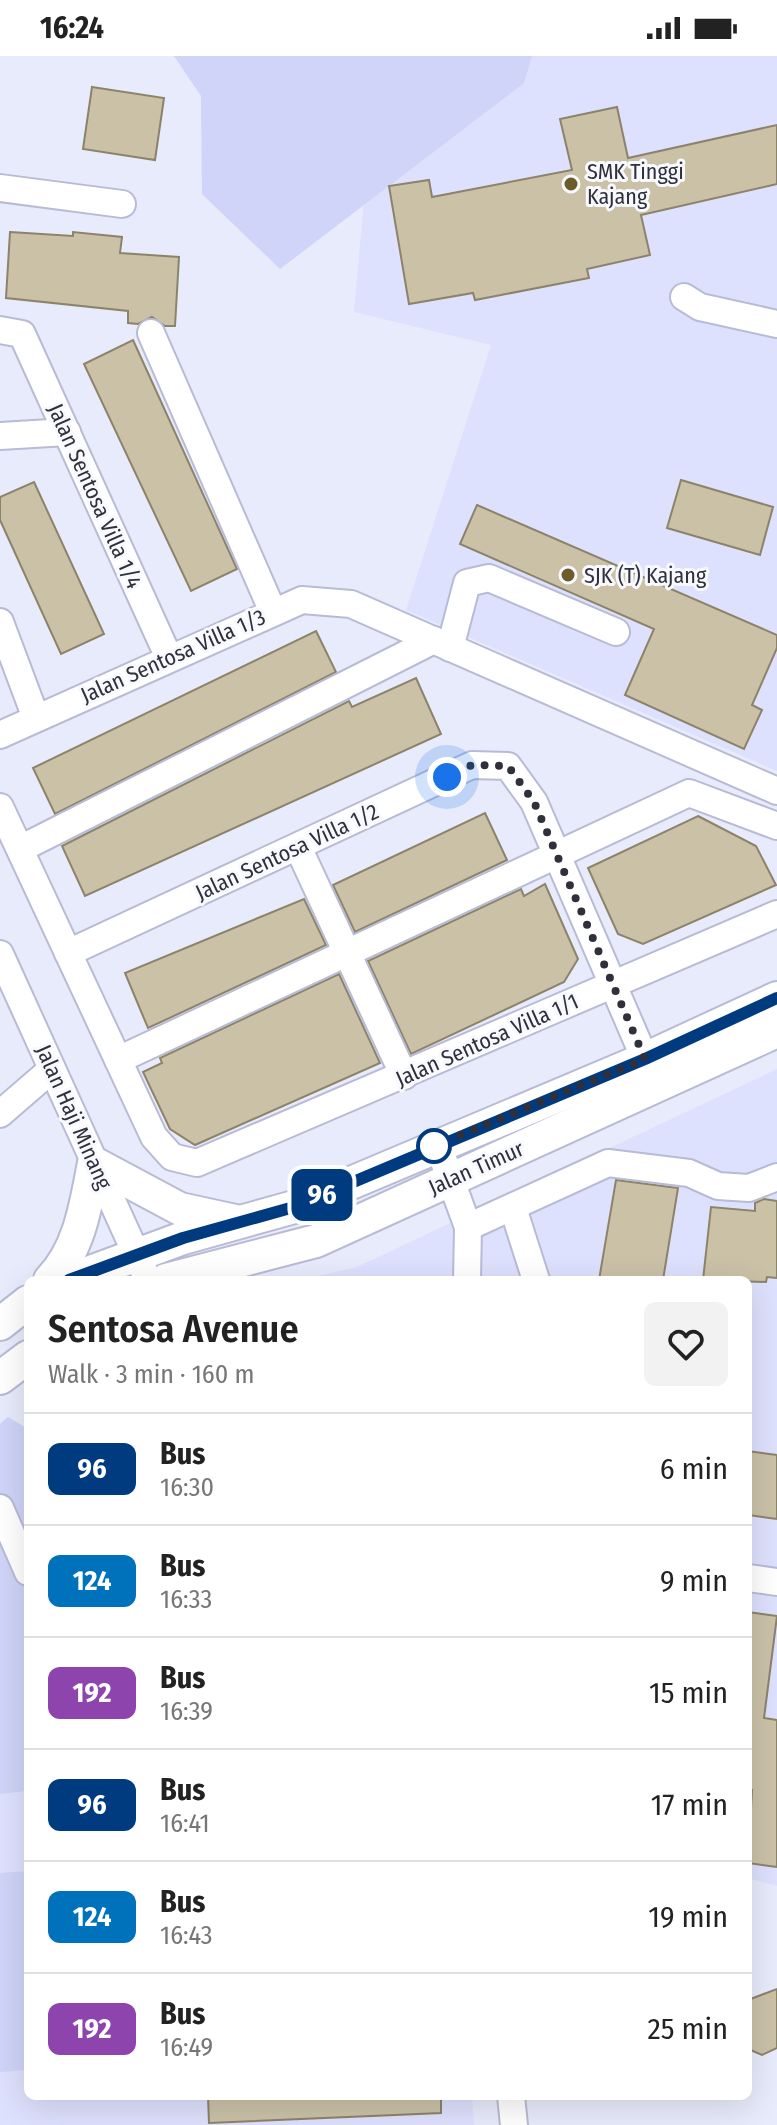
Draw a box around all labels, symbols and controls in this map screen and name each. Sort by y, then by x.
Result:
text: 16:24 [40,10,104,46]
place label: SMK Tinggi Kajang [587,158,684,210]
marker: SMK Tinggi Kajang [562,175,580,193]
street label: Jalan Sentosa Villa 1/4 [42,399,148,593]
place label: SJK (T) Kajang [584,562,707,589]
marker: SJK (T) Kajang [559,566,577,584]
street label: Jalan Sentosa Villa 1/3 [77,603,269,709]
your location [427,757,467,797]
street label: Jalan Sentosa Villa 1/2 [191,798,383,906]
street label: Jalan Sentosa Villa 1/1 [391,988,583,1092]
street label: Jalan Haji Minang [30,1041,118,1194]
unlabelled marker [417,1129,451,1163]
street label: Jalan Timur [424,1135,528,1201]
line badge: 96 [286,1169,358,1221]
text: 96 [307,1178,337,1211]
button: heart [644,1302,728,1386]
text: Sentosa Avenue [48,1306,299,1352]
text: Walk · 3 min · 160 m [48,1359,254,1390]
text: Bus [160,1436,205,1472]
text: 6 min [660,1451,728,1487]
text: 96 [77,1452,107,1485]
text: 16:30 [160,1472,214,1503]
text: Bus [160,1548,205,1584]
text: 9 min [660,1563,728,1599]
text: 124 [73,1564,111,1597]
text: 16:33 [160,1584,212,1615]
text: Bus [160,1660,205,1696]
text: 15 min [649,1675,728,1711]
text: 192 [73,1676,111,1709]
text: 16:39 [160,1696,213,1727]
text: Bus [160,1772,205,1808]
text: 17 min [651,1787,728,1823]
text: 96 [77,1788,107,1821]
text: 16:41 [160,1808,210,1839]
text: Bus [160,1884,205,1920]
text: 19 min [648,1899,728,1935]
text: 124 [73,1900,111,1933]
text: 16:43 [160,1920,212,1951]
text: Bus [160,1996,205,2032]
text: 25 min [648,2011,728,2047]
text: 192 [73,2012,111,2045]
text: 16:49 [160,2032,213,2063]

